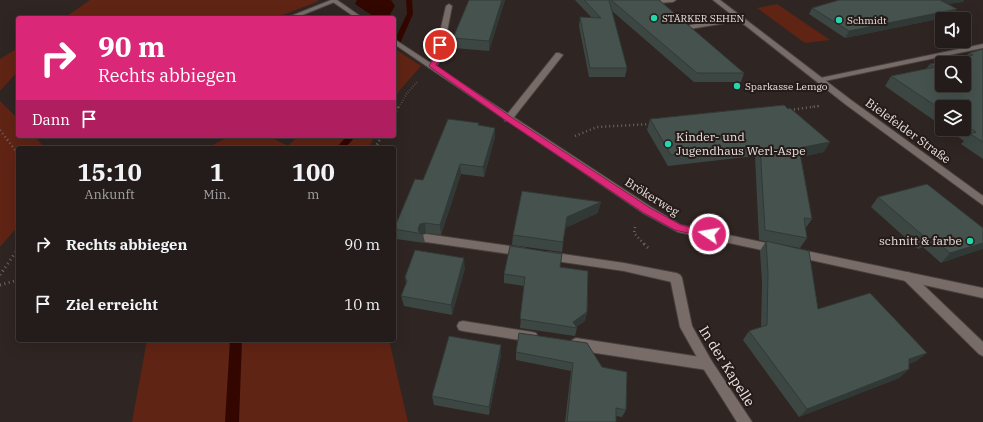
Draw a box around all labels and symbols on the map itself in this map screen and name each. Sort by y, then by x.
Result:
place label: STÄRKER SEHEN [662,12,744,25]
marker: STÄRKER SEHEN [649,13,659,23]
place label: Schmidt [847,14,887,27]
marker: Schmidt [834,15,844,25]
pin [423,28,457,62]
place label: Sparkasse Lemgo [745,80,828,93]
marker: Sparkasse Lemgo [732,81,742,91]
street label: Bielefelder Straße [863,95,954,166]
place label: Kinder- und Jugendhaus Werl-Aspe [676,129,806,158]
marker: Kinder- und Jugendhaus Werl-Aspe [663,139,673,149]
street label: Brökerweg [622,174,683,219]
position arrow [688,213,730,255]
place label: schnitt & farbe [879,233,962,248]
marker: schnitt & farbe [965,236,975,246]
street label: In der Kapelle [695,322,759,410]

